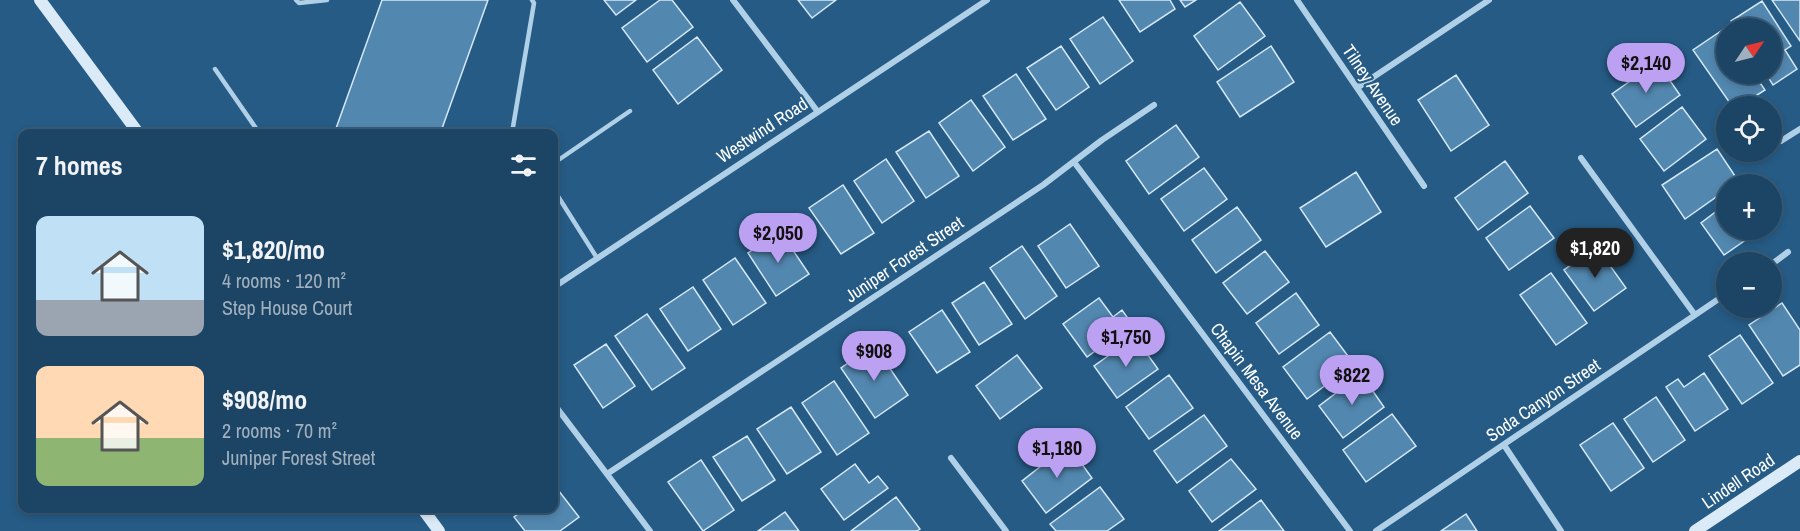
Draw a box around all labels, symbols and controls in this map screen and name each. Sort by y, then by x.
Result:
north arrow [1716,18,1782,84]
map controls [1716,18,1782,318]
street label: Tilney Avenue [1337,39,1409,131]
pin: $2,140 [1597,43,1695,94]
text: $2,140 [1621,49,1671,76]
street label: Westwind Road [712,91,812,169]
button: locate [1716,96,1782,162]
text: 7 homes [36,148,123,183]
icon: filters [507,149,540,182]
button: + [1716,174,1782,240]
street label: Juniper Forest Street [840,210,968,308]
pin: $2,050 [729,213,827,264]
text: $2,050 [753,219,803,246]
pin: $1,820 [1546,228,1644,279]
text: $1,820/mo [222,232,325,267]
text: $1,820 [1570,234,1620,261]
icon: home [84,240,156,312]
button: − [1716,252,1782,318]
text: 4 rooms · 120 m² [222,267,346,294]
text: Step House Court [222,294,352,321]
pin: $1,750 [1077,317,1175,368]
street label: Chapin Mesa Avenue [1205,317,1309,445]
text: $1,750 [1101,323,1151,350]
pin: $908 [838,331,910,382]
text: $908 [856,337,892,364]
street label: Soda Canyon Street [1481,352,1605,448]
pin: $822 [1316,355,1388,406]
text: $822 [1334,361,1370,388]
text: $908/mo [222,382,307,417]
icon: home [84,390,156,462]
text: 2 rooms · 70 m² [222,417,337,444]
pin: $1,180 [1008,428,1106,479]
text: $1,180 [1032,434,1082,461]
text: Juniper Forest Street [222,444,375,471]
street label: Lindell Road [1697,447,1779,515]

